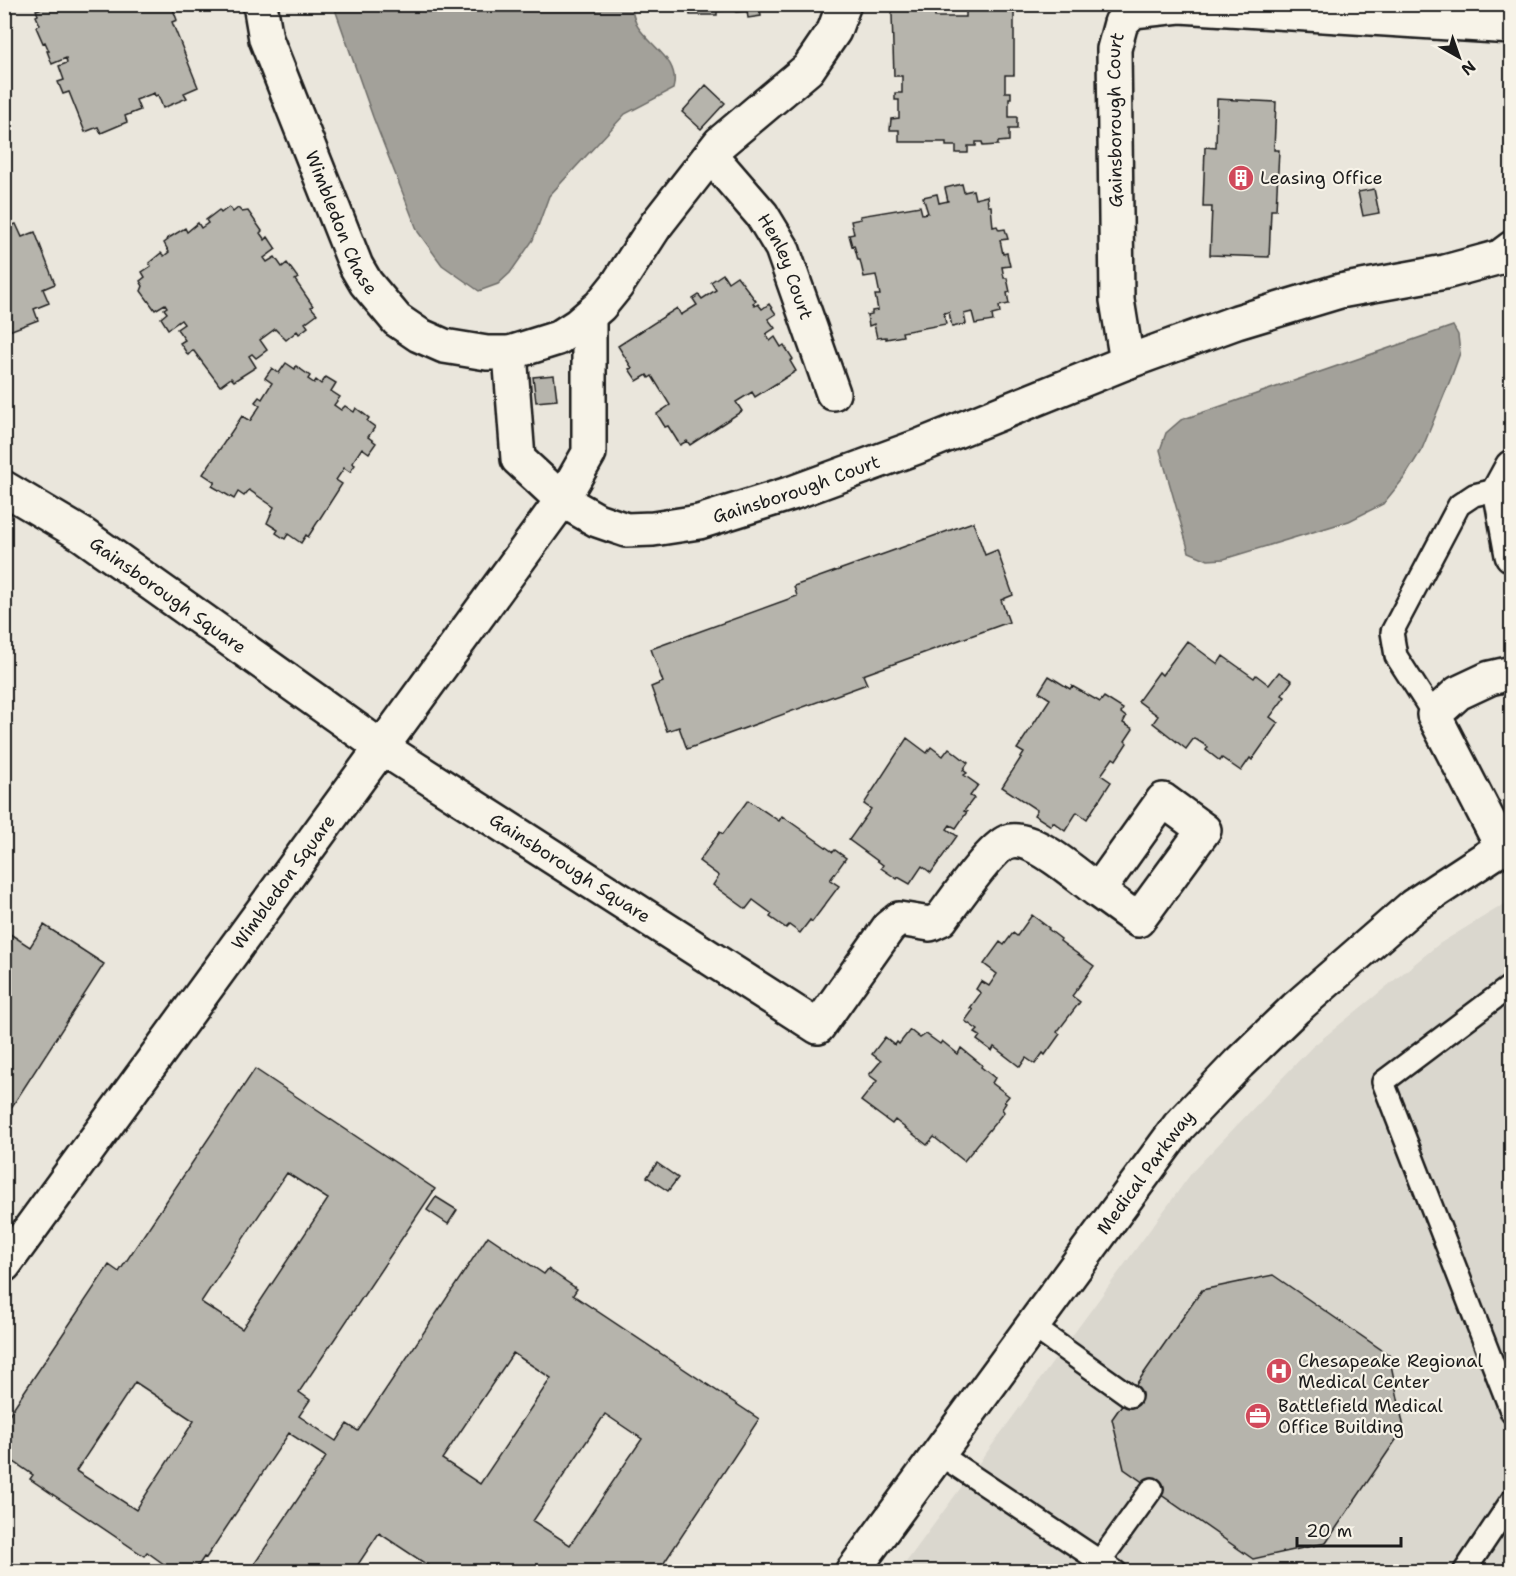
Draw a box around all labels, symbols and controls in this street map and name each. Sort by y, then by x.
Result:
north arrow [1429,27,1489,87]
street label: Gainsborough Court [1102,29,1130,208]
text: N [1457,56,1480,80]
street label: Wimbledon Chase [300,147,383,300]
building icon: Leasing Office [1226,163,1256,193]
place label: Leasing Office [1260,166,1383,190]
street label: Henley Court [752,209,818,323]
street label: Gainsborough Court [710,450,883,529]
street label: Gainsborough Square [85,531,251,659]
street label: Gainsborough Square [485,808,655,929]
street label: Wimbledon Square [226,810,341,955]
street label: Medical Parkway [1091,1105,1200,1240]
place label: Chesapeake Regional Medical Center [1298,1349,1483,1394]
hospital icon: Chesapeake Regional Medical Center [1264,1356,1294,1386]
place label: Battlefield Medical Office Building [1278,1394,1444,1439]
office icon: Battlefield Medical Office Building [1243,1401,1273,1431]
scale bar [1297,1510,1400,1548]
text: 20 m [1306,1519,1352,1543]

